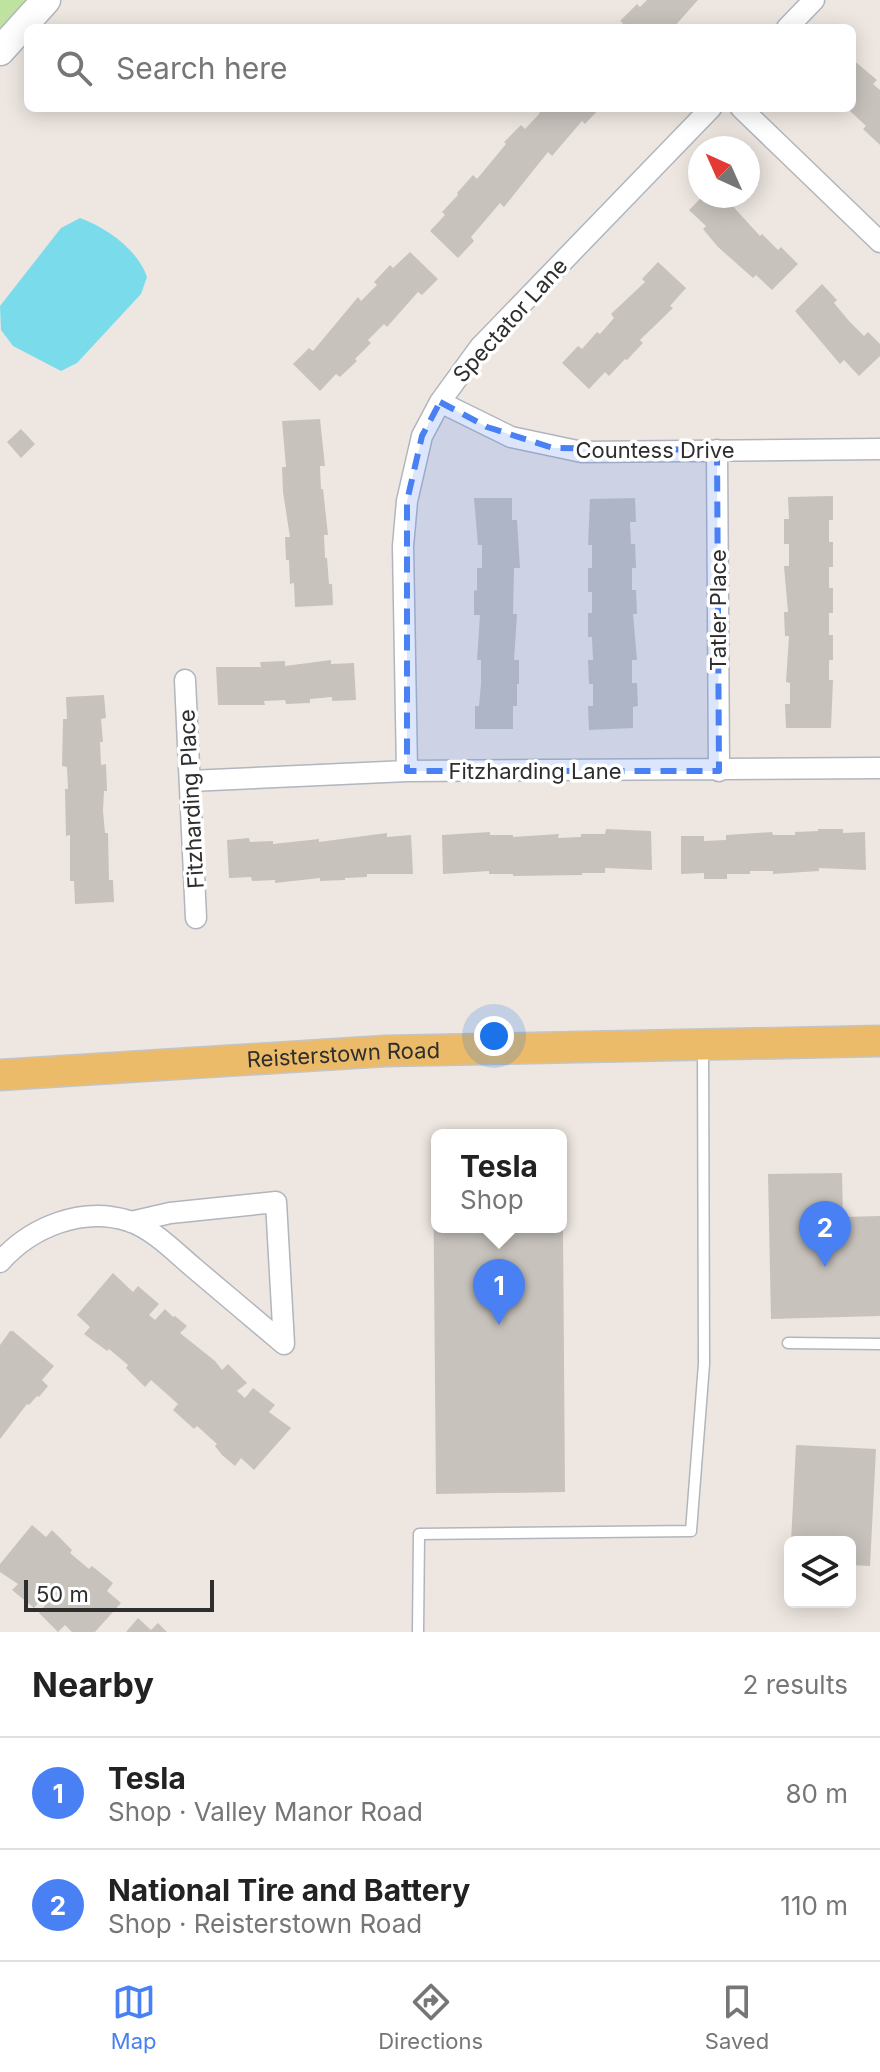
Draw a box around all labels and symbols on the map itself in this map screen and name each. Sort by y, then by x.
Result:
north arrow [688,136,760,208]
street label: Spectator Lane [448,253,572,387]
street label: Countess Drive [575,437,735,463]
street label: Tatler Place [705,549,731,671]
street label: Fitzharding Place [173,709,209,889]
street label: Fitzharding Lane [448,758,622,784]
your location [474,1016,514,1056]
street label: Reisterstown Road [246,1037,440,1073]
pin: 2 [799,1201,851,1267]
pin: 1 [473,1259,525,1325]
scale bar [24,1576,214,1612]

